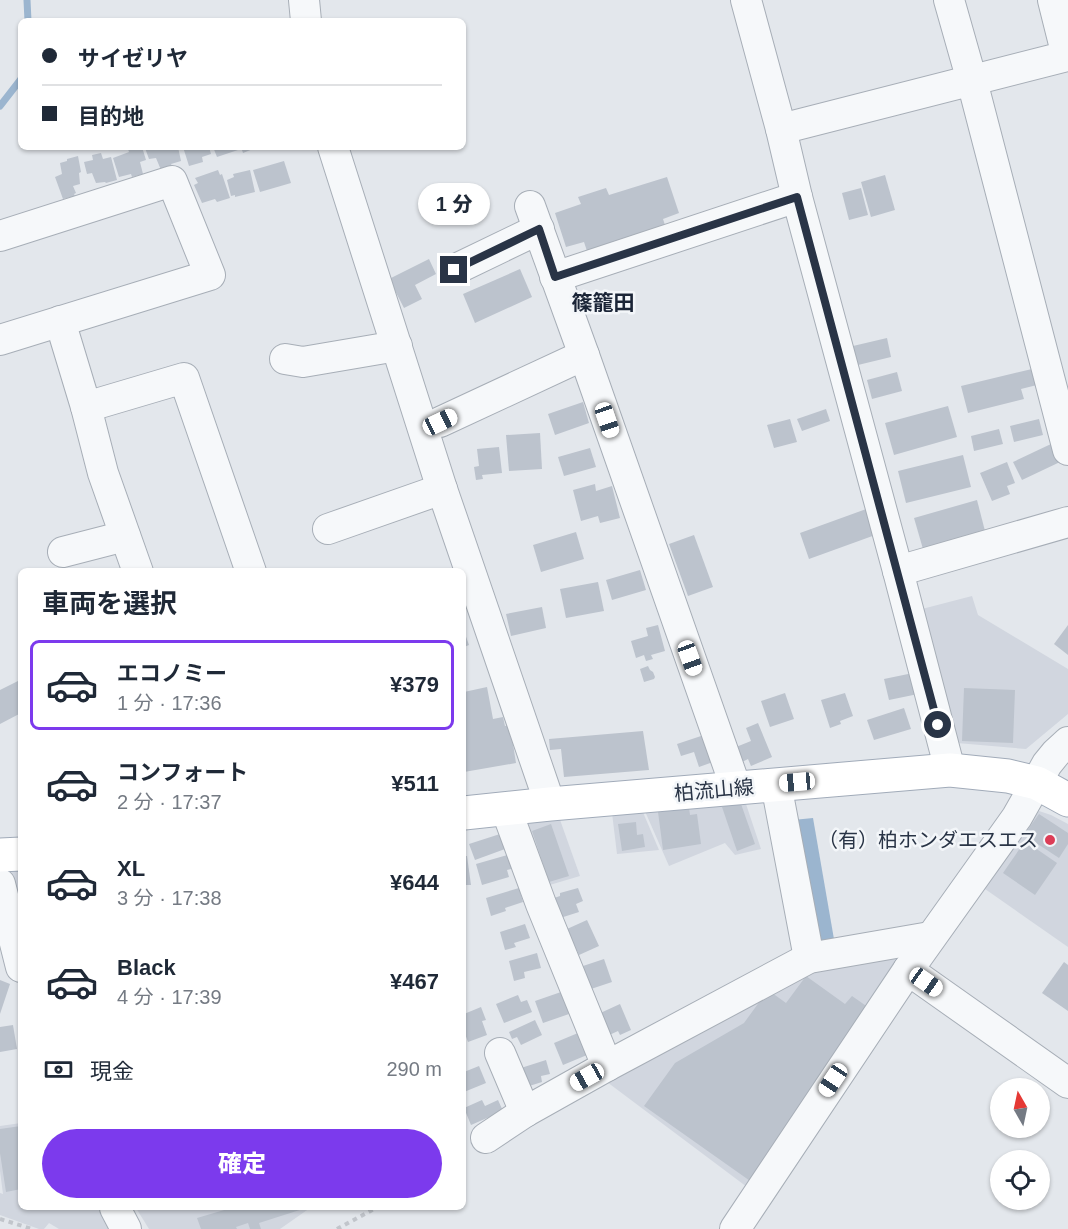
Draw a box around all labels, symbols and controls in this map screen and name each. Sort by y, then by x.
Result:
text: サイゼリヤ [78,46,188,71]
text: 目的地 [78,104,144,129]
callout: 1 分 [418,183,490,225]
text: 1 分 [436,193,472,215]
route end [440,256,467,283]
district label: 篠籠田 [572,291,635,314]
car [593,400,621,440]
car [420,406,460,438]
text: 車両を選択 [42,589,177,619]
car [675,638,705,678]
icon: car [45,658,99,712]
text: エコノミー [117,661,227,686]
text: ¥379 [390,672,439,697]
text: 1 分 · 17:36 [117,692,222,714]
route start [924,711,951,738]
icon: car [45,757,99,811]
text: コンフォート [117,760,248,785]
text: ¥511 [391,771,439,796]
car [778,771,816,793]
street label: 柏流山線 [673,776,755,804]
text: 2 分 · 17:37 [117,791,222,813]
place label: （有）柏ホンダエスエス [818,829,1038,851]
marker: （有）柏ホンダエスエス [1043,833,1057,847]
icon: car [45,856,99,910]
text: XL [117,856,145,881]
text: ¥644 [390,870,439,895]
text: 3 分 · 17:38 [117,887,222,909]
icon: car [45,955,99,1009]
text: Black [117,955,176,980]
car [906,964,946,1000]
text: ¥467 [390,969,439,994]
text: 4 分 · 17:39 [117,986,222,1008]
icon: cash [42,1053,75,1086]
text: 290 m [386,1058,442,1080]
text: 現金 [90,1059,134,1084]
car [567,1060,607,1094]
car [815,1060,851,1100]
north arrow [990,1078,1050,1138]
map controls [990,1078,1050,1210]
button: 確定 [42,1129,442,1198]
button: locate [990,1150,1050,1210]

